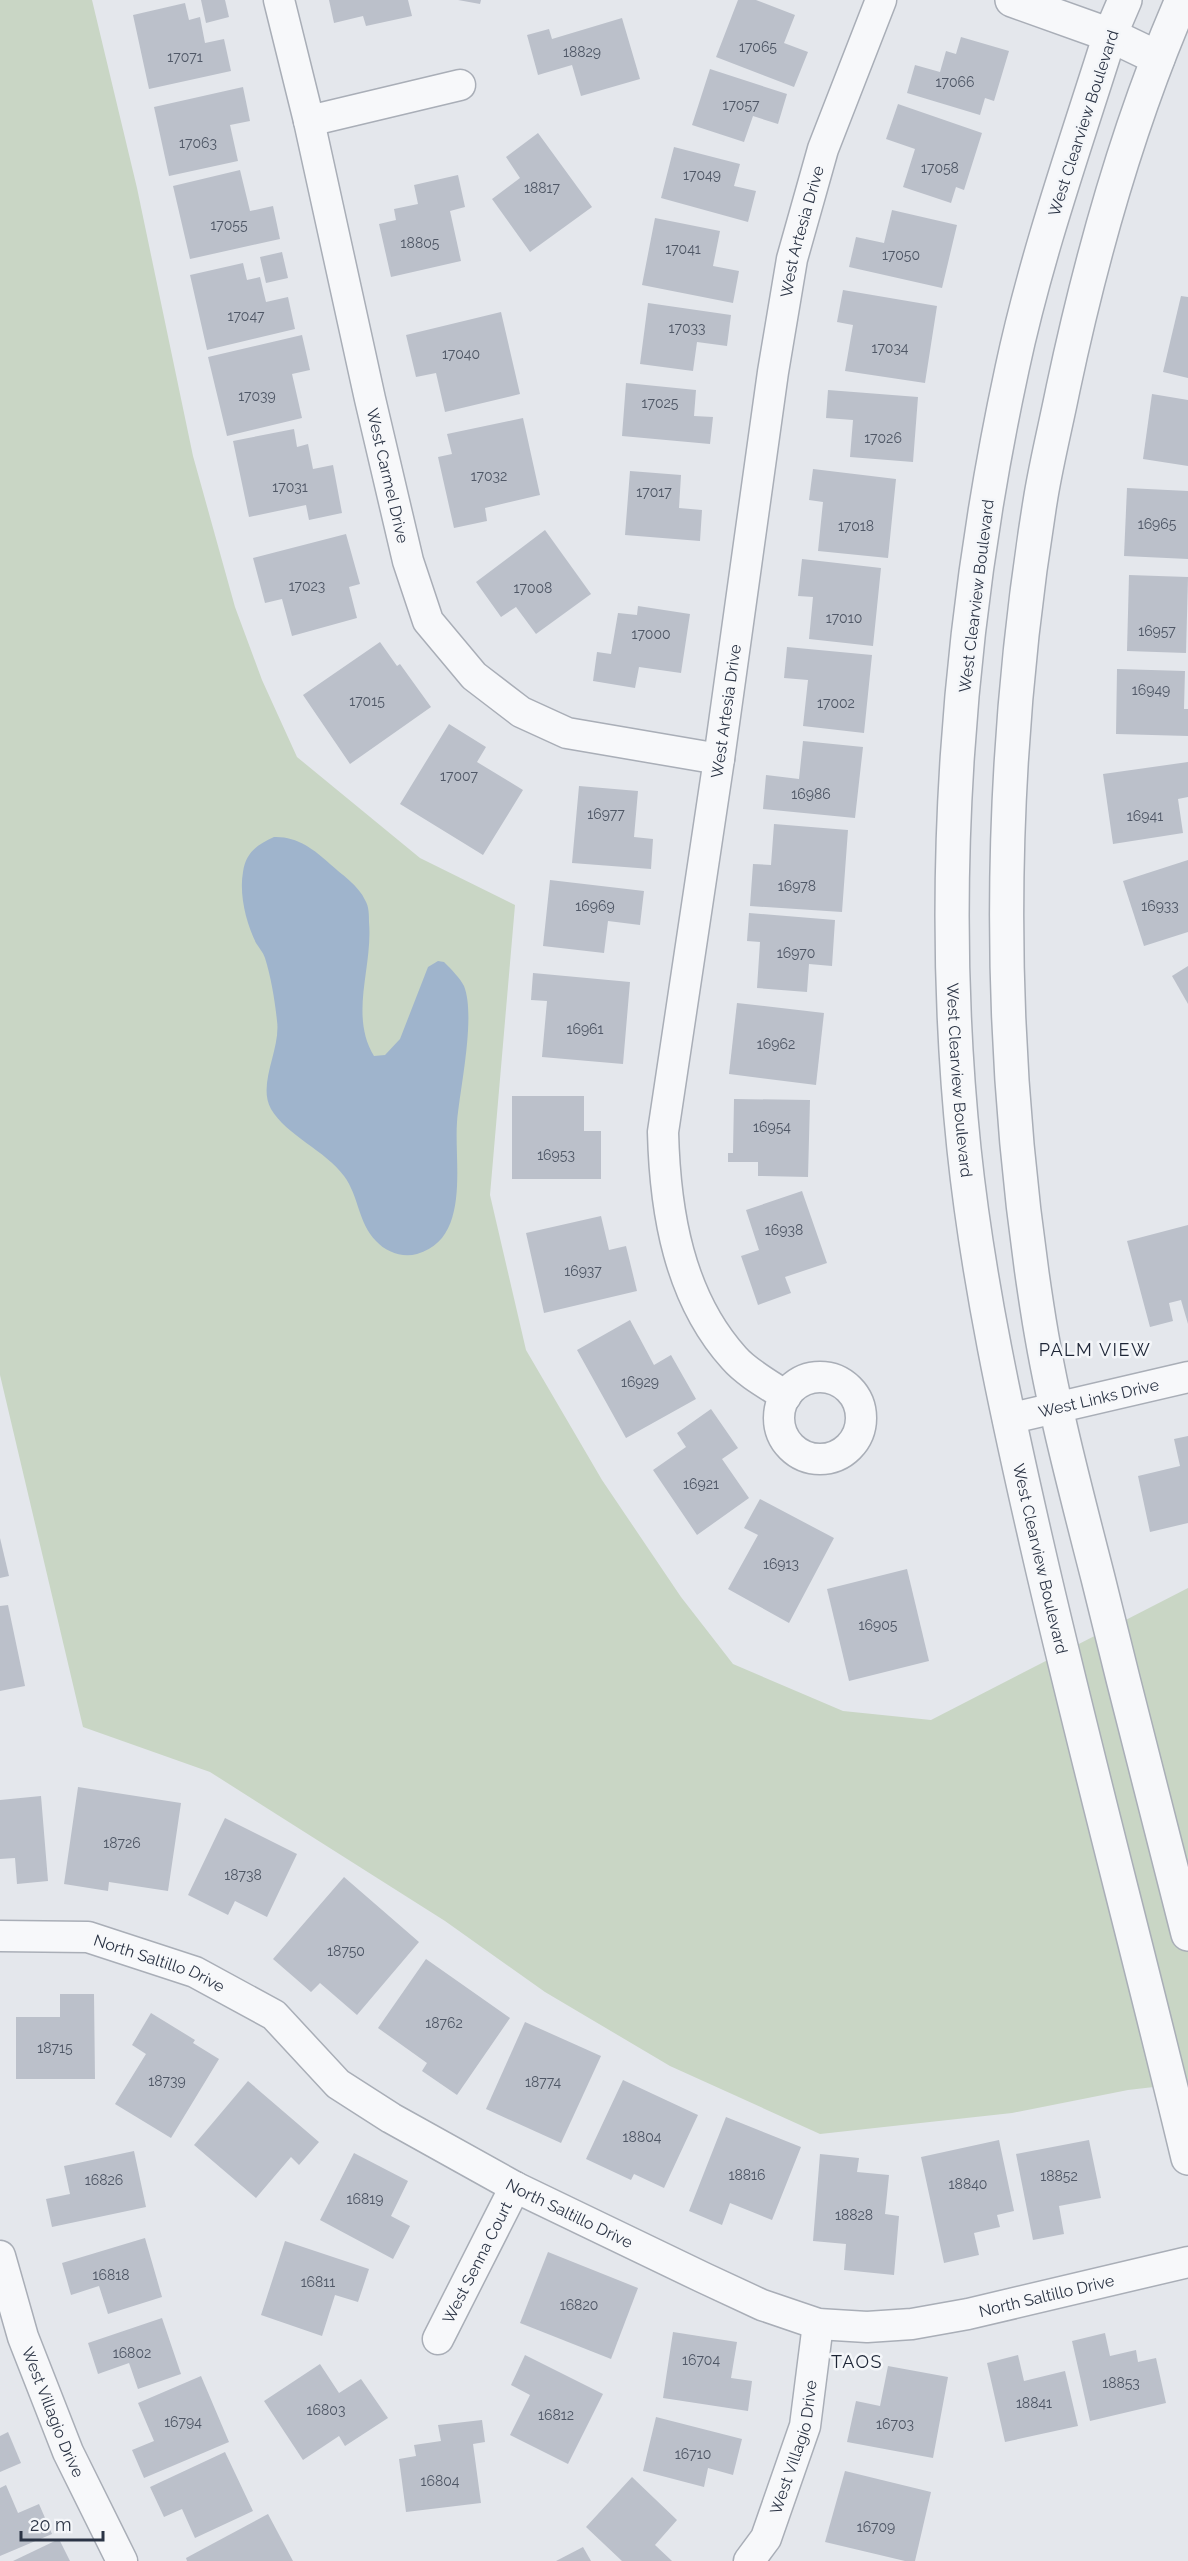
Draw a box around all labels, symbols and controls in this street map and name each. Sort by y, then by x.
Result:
street label: West Clearview Boulevard [1044,28,1123,219]
house number: 17065 [739,39,777,55]
house number: 18829 [563,44,601,60]
house number: 17071 [167,49,203,65]
house number: 17066 [936,74,974,90]
house number: 17057 [723,97,760,113]
house number: 17063 [179,135,217,151]
house number: 17058 [921,160,959,176]
street label: West Artesia Drive [777,164,828,299]
house number: 17049 [683,167,721,183]
house number: 18817 [524,180,561,196]
house number: 17055 [210,217,248,233]
house number: 18805 [401,235,440,251]
house number: 17041 [665,241,701,257]
house number: 17050 [882,247,920,263]
house number: 17047 [228,308,265,324]
house number: 17033 [669,320,705,336]
house number: 17034 [871,340,909,356]
house number: 17040 [442,346,480,362]
house number: 17039 [238,388,276,404]
house number: 17025 [642,395,679,411]
street label: West Carmel Drive [362,406,412,545]
house number: 17026 [864,430,902,446]
house number: 17032 [471,468,507,484]
house number: 17031 [272,479,308,495]
house number: 17017 [636,484,672,500]
street label: West Clearview Boulevard [955,498,998,694]
house number: 16965 [1138,516,1177,532]
house number: 17018 [838,518,874,534]
house number: 17023 [289,578,325,594]
house number: 17008 [514,580,552,596]
house number: 17010 [826,610,862,626]
house number: 16957 [1138,623,1176,639]
house number: 17000 [631,626,671,642]
street label: West Artesia Drive [707,643,745,780]
house number: 16949 [1132,682,1170,698]
house number: 17015 [349,693,385,709]
house number: 17002 [817,695,855,711]
house number: 17007 [440,768,478,784]
house number: 16986 [791,786,831,802]
house number: 16977 [587,806,625,822]
house number: 16941 [1127,808,1163,824]
house number: 16978 [778,878,816,894]
house number: 16969 [575,898,615,914]
house number: 16933 [1141,898,1179,914]
house number: 16970 [777,945,815,961]
street label: West Clearview Boulevard [943,983,976,1178]
house number: 16961 [566,1021,604,1037]
house number: 16962 [757,1036,795,1052]
house number: 16954 [753,1119,791,1135]
house number: 16953 [537,1147,575,1163]
house number: 16938 [765,1222,803,1238]
house number: 16937 [564,1263,602,1279]
district label: PALM VIEW [1039,1339,1151,1360]
house number: 16929 [621,1374,659,1390]
street label: West Links Drive [1037,1375,1161,1422]
street label: West Clearview Boulevard [1009,1462,1071,1656]
house number: 16921 [683,1476,719,1492]
house number: 16913 [763,1556,799,1572]
house number: 16905 [859,1617,898,1633]
house number: 18726 [103,1835,141,1851]
house number: 18738 [224,1867,262,1883]
street label: North Saltillo Drive [91,1931,228,1996]
house number: 18750 [327,1943,365,1959]
house number: 18762 [425,2015,463,2031]
house number: 18715 [37,2040,73,2056]
house number: 18739 [148,2073,186,2089]
house number: 18774 [525,2074,561,2090]
house number: 18804 [623,2129,662,2145]
house number: 18816 [728,2167,766,2183]
house number: 18852 [1040,2168,1078,2184]
house number: 16826 [85,2172,123,2188]
street label: North Saltillo Drive [503,2175,636,2252]
house number: 18840 [949,2176,987,2192]
house number: 16819 [347,2191,383,2207]
street label: West Senna Court [439,2198,516,2327]
house number: 18828 [835,2207,873,2223]
house number: 16818 [92,2267,130,2283]
street label: North Saltillo Drive [977,2271,1116,2321]
house number: 16811 [301,2274,335,2290]
house number: 16820 [560,2297,598,2313]
street label: West Villagio Drive [18,2344,88,2480]
house number: 16802 [113,2345,151,2361]
district label: TAOS [831,2351,883,2372]
house number: 16704 [682,2352,720,2368]
house number: 18853 [1102,2375,1140,2391]
street label: West Villagio Drive [766,2379,821,2517]
house number: 18841 [1016,2395,1052,2411]
house number: 16803 [307,2402,345,2418]
house number: 16812 [538,2407,574,2423]
house number: 16794 [164,2414,202,2430]
house number: 16703 [876,2416,914,2432]
house number: 16710 [675,2446,711,2462]
house number: 16804 [421,2473,460,2489]
scale bar [21,2504,104,2542]
text: 20 m [30,2514,72,2535]
house number: 16709 [857,2519,895,2535]

